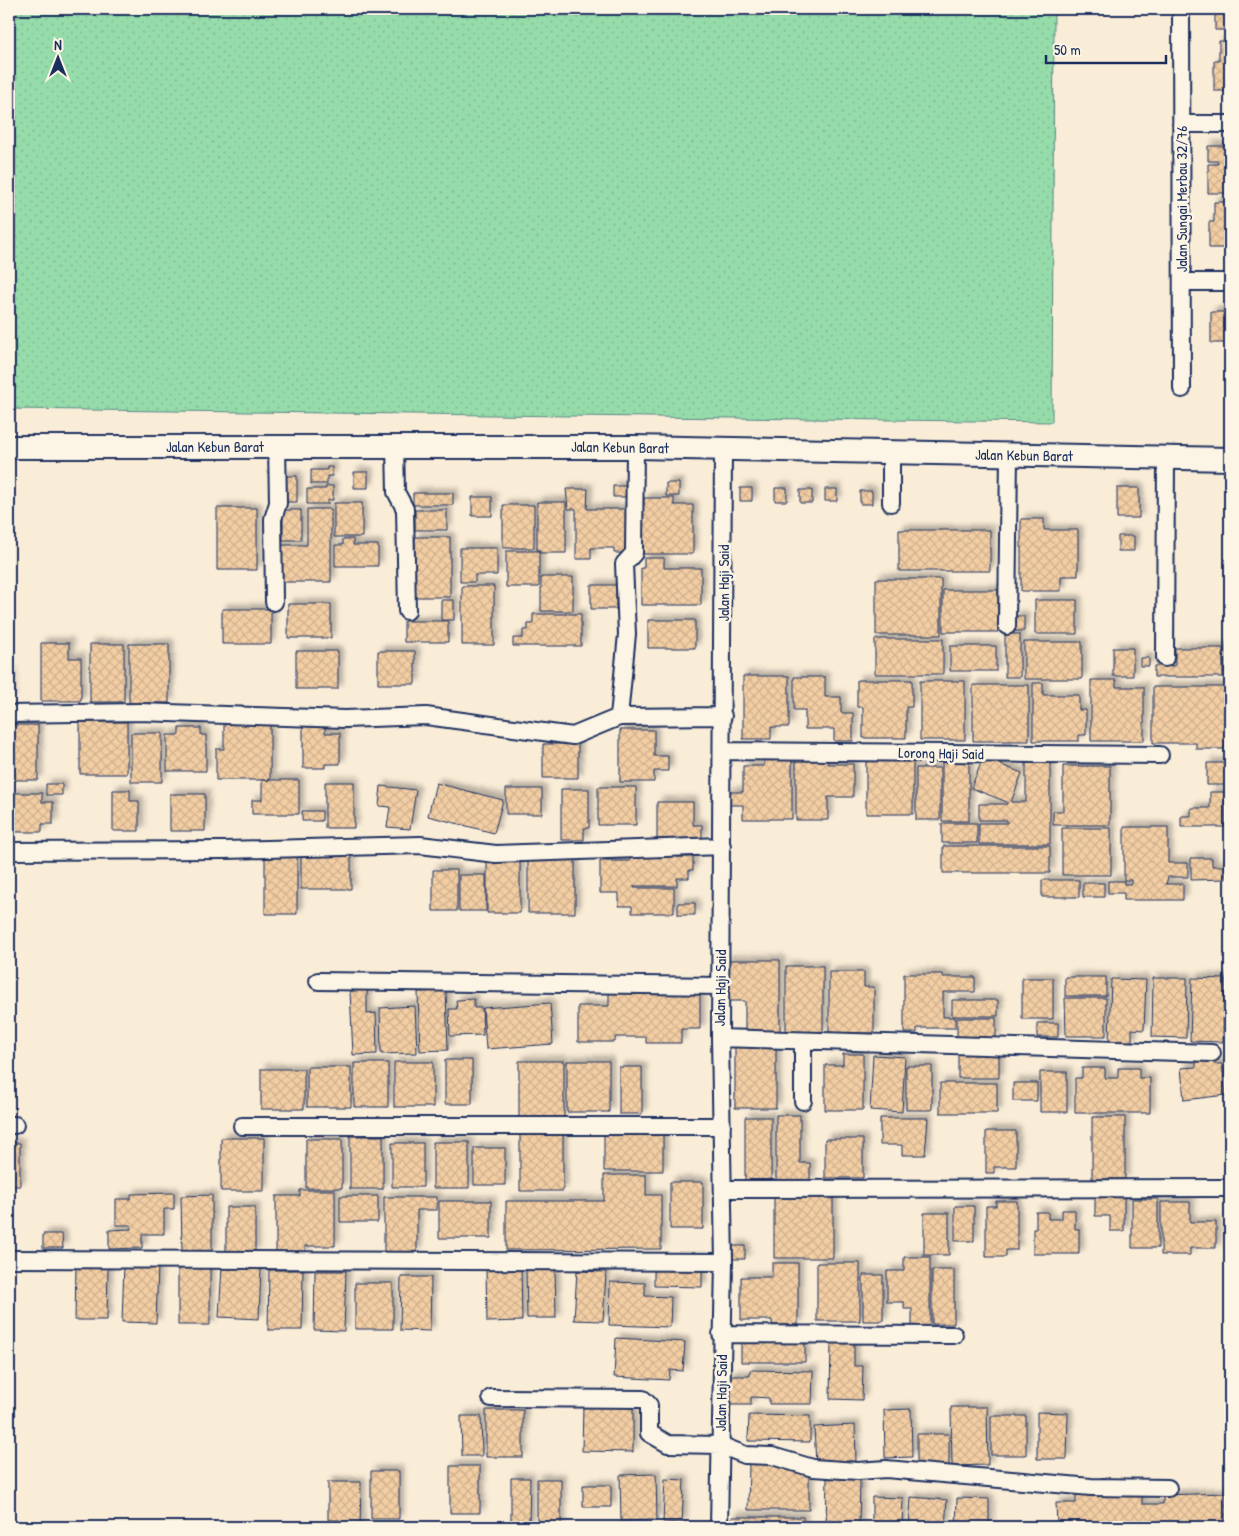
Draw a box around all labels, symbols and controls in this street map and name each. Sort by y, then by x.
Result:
north arrow [32,32,82,82]
scale bar [1046,32,1166,64]
text: N [54,35,62,54]
text: 50 m [1054,39,1081,60]
street label: Jalan Sungai Merbau 32/76 [1171,126,1192,272]
street label: Jalan Kebun Barat [166,436,265,457]
street label: Jalan Kebun Barat [571,436,670,458]
street label: Jalan Kebun Barat [975,444,1074,466]
street label: Jalan Haji Said [713,544,734,621]
street label: Lorong Haji Said [898,742,984,764]
street label: Jalan Haji Said [709,949,731,1027]
street label: Jalan Haji Said [710,1354,732,1432]

